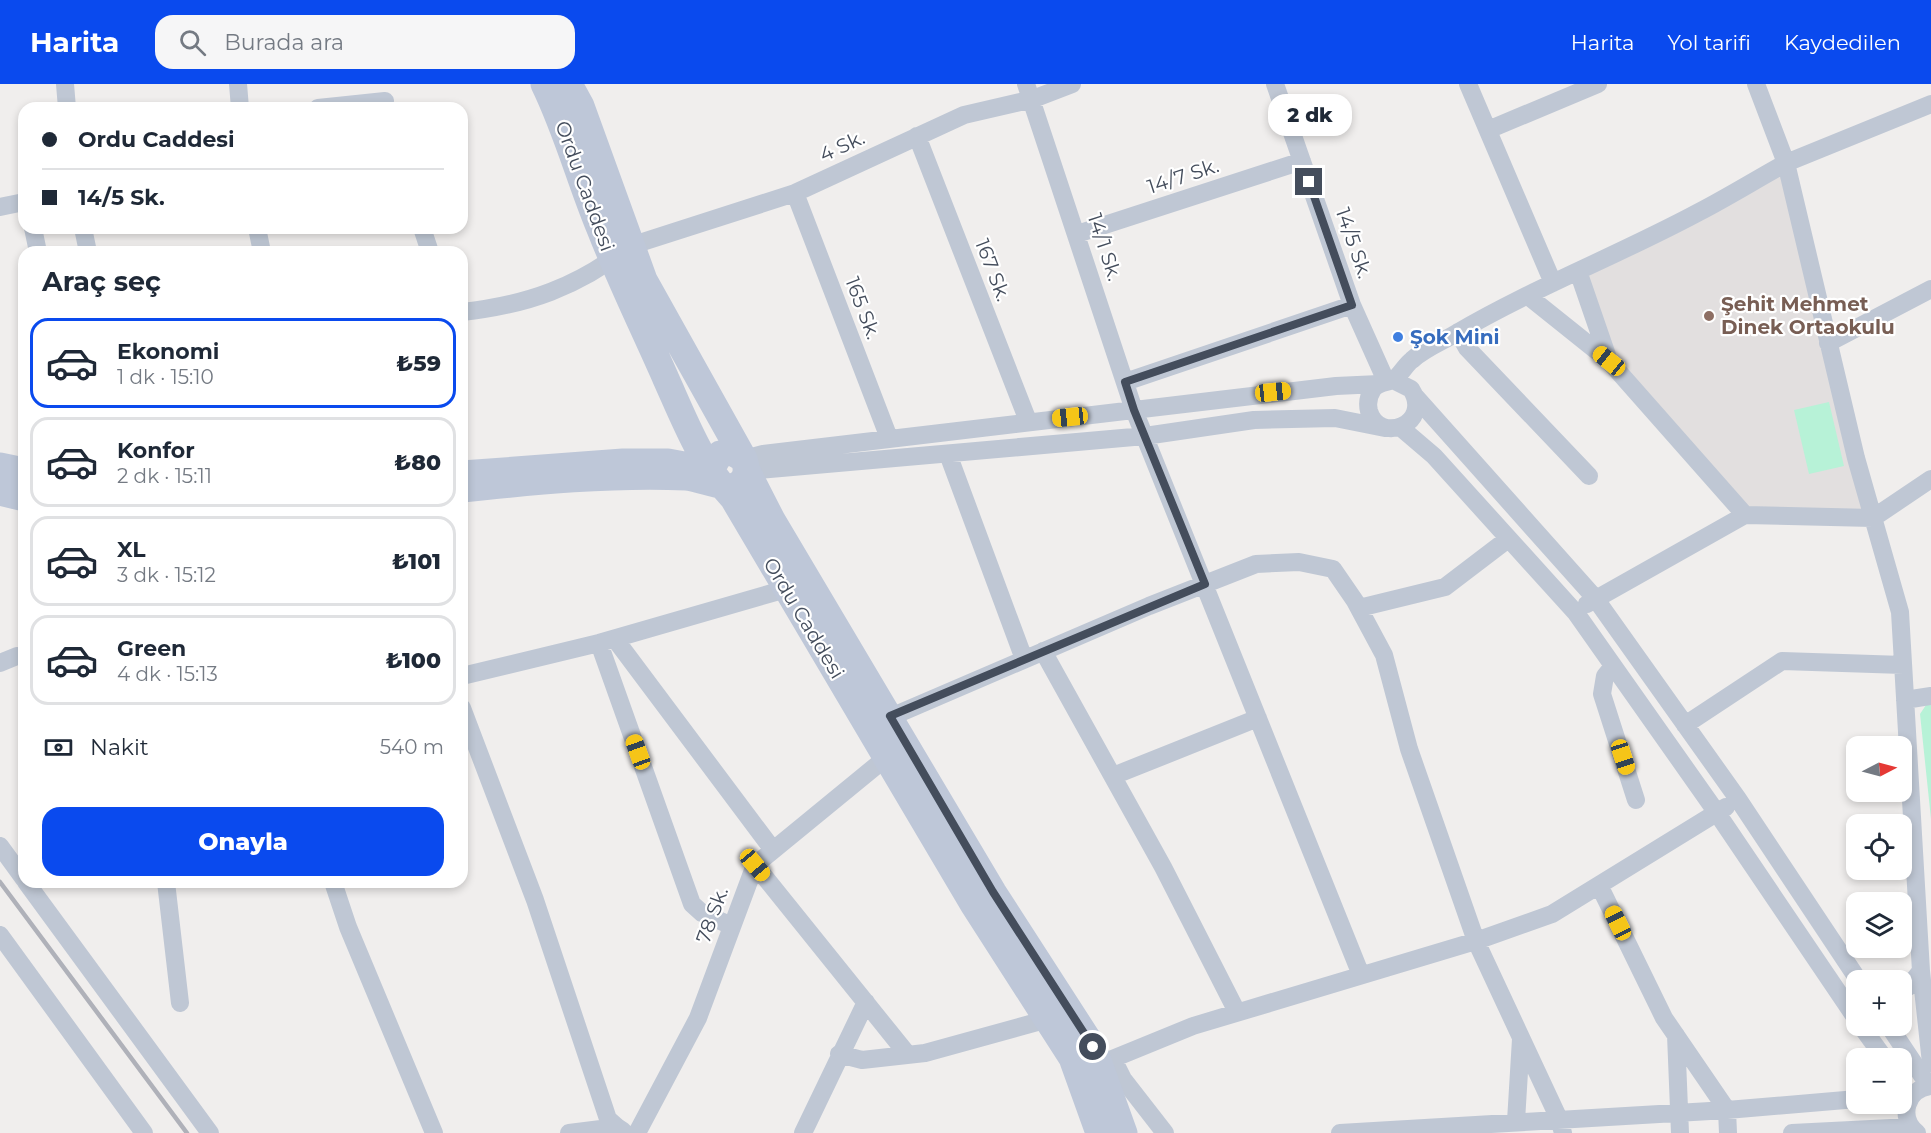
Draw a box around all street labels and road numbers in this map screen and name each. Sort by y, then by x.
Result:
street label: Ordu Caddesi [550,118,620,254]
street label: 4 Sk. [816,125,868,167]
street label: 14/7 Sk. [1144,153,1222,199]
street label: 14/5 Sk. [1331,205,1377,281]
street label: 14/1 Sk. [1083,210,1127,284]
street label: 167 Sk. [970,235,1016,305]
street label: 165 Sk. [840,274,886,342]
street label: Ordu Caddesi [758,553,850,683]
street label: 78 Sk. [691,884,733,946]

